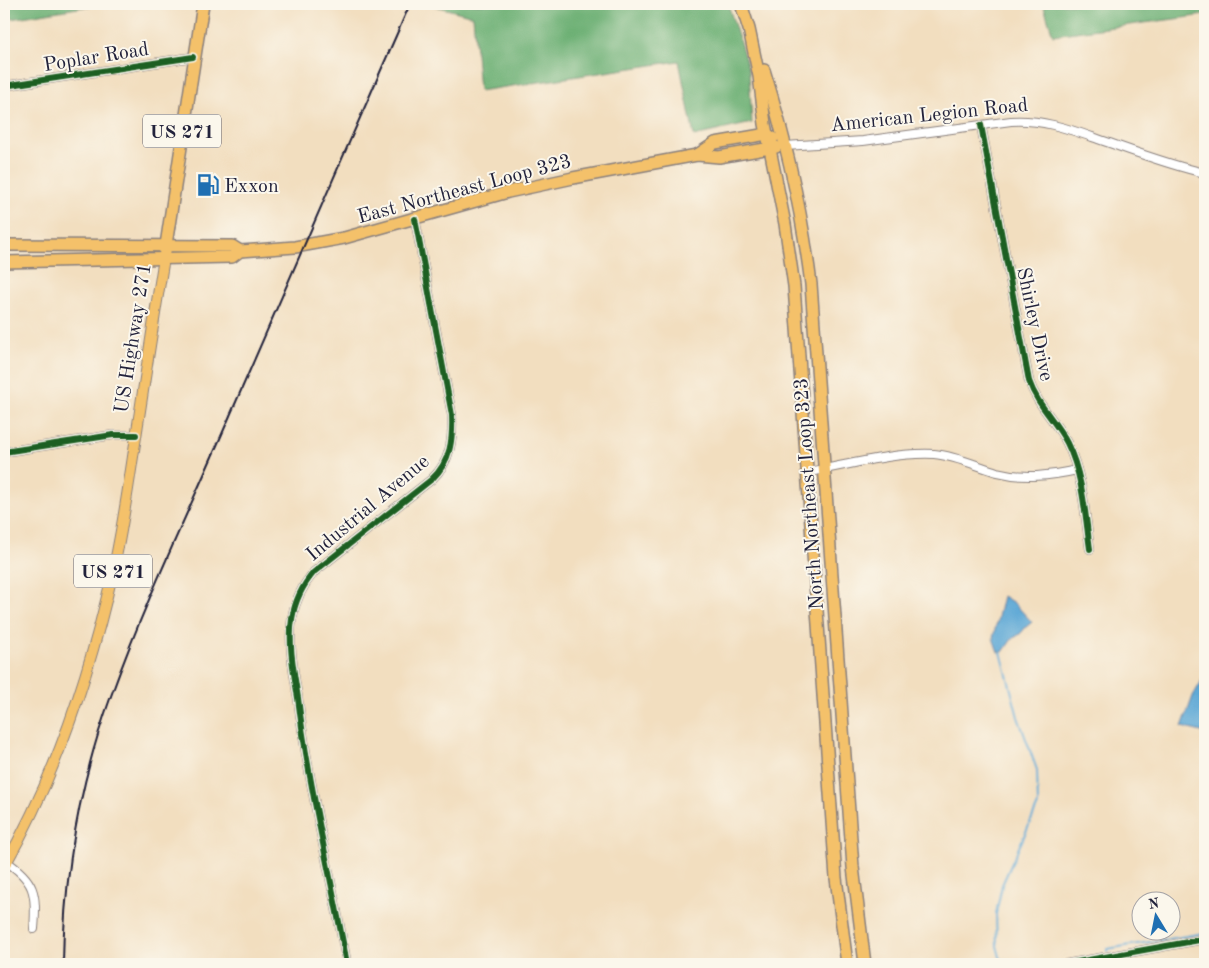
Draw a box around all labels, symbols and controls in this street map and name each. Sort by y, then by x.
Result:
street label: Poplar Road [42,40,150,76]
street label: American Legion Road [829,96,1029,136]
road number: US 271 [143,114,221,148]
street label: East Northeast Loop 323 [355,152,574,228]
fuel station icon: Exxon [195,172,221,198]
place label: Exxon [224,177,279,197]
street label: US Highway 271 [112,262,156,415]
street label: Shirley Drive [1012,266,1056,383]
street label: North Northeast Loop 323 [792,377,828,611]
street label: Industrial Avenue [303,452,434,566]
road number: US 271 [74,554,152,588]
north arrow [1132,890,1182,940]
text: N [1147,896,1161,912]

